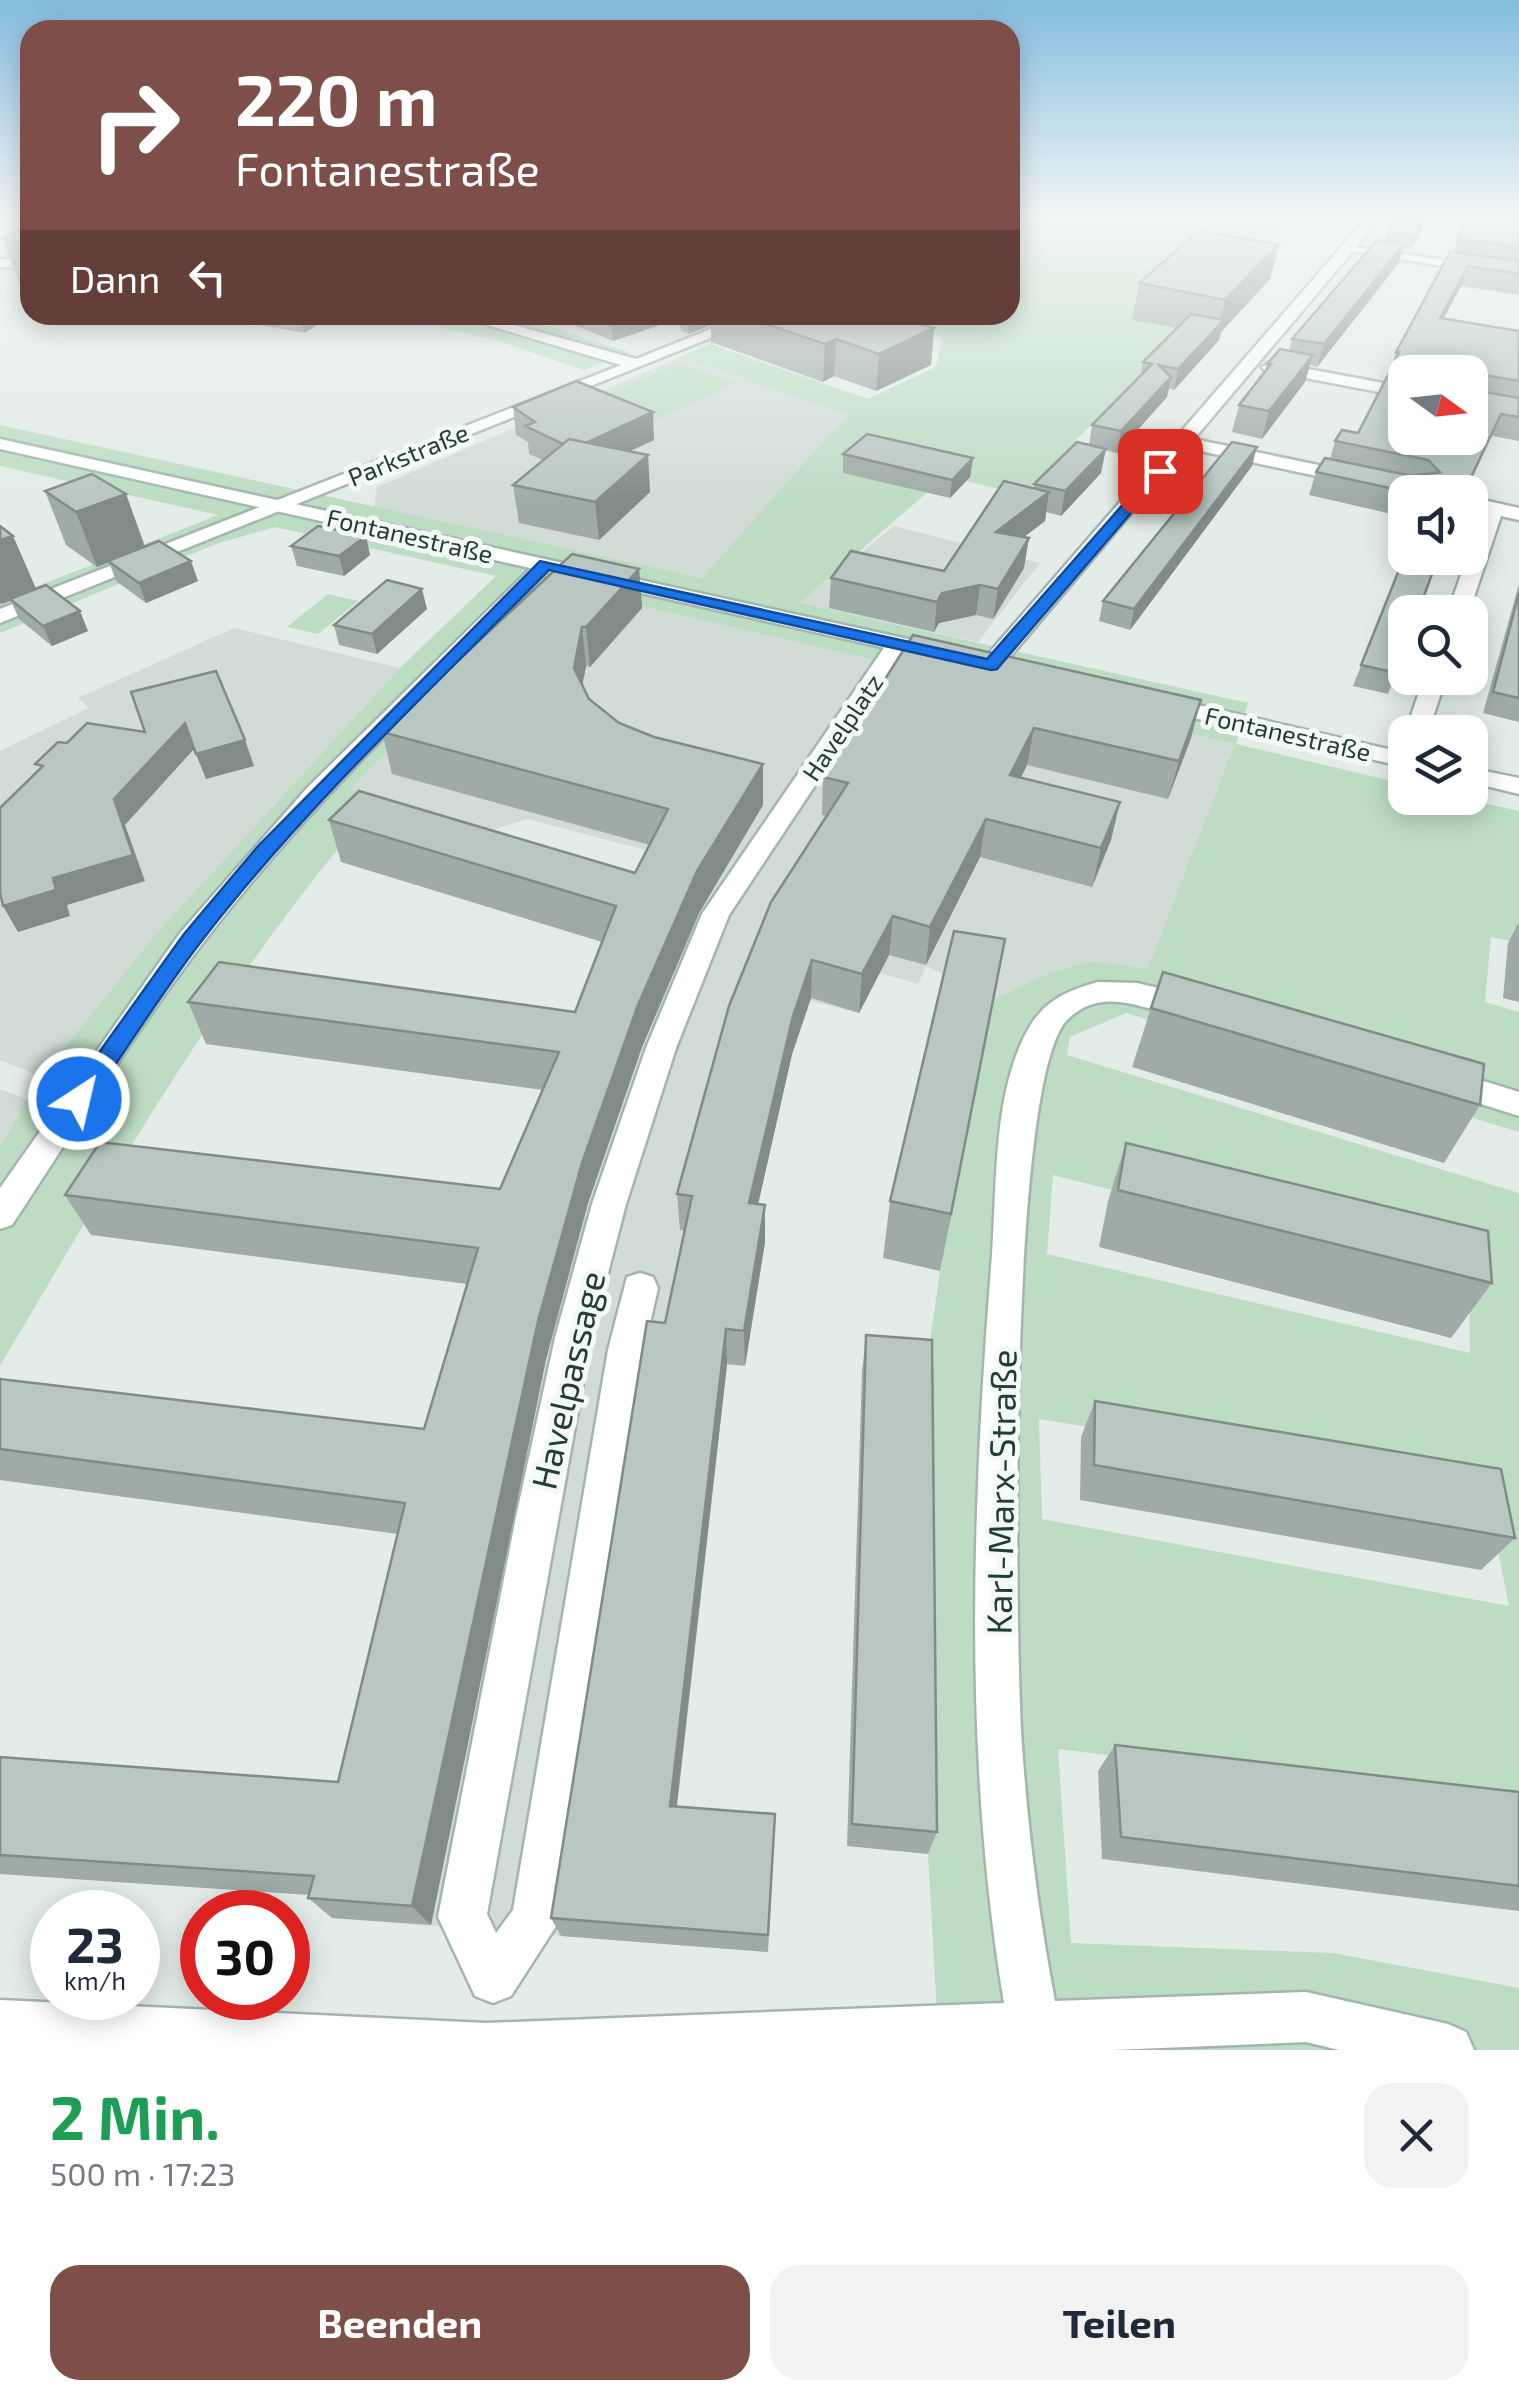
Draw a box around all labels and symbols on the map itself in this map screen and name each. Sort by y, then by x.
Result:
north arrow [1388,355,1488,455]
street label: Parkstraße [343,416,473,492]
pin [1118,429,1203,514]
street label: Fontanestraße [324,501,496,569]
street label: Havelplatz [795,668,889,786]
street label: Fontanestraße [1202,699,1374,767]
position arrow [27,1047,131,1151]
street label: Havelpassage [522,1267,612,1493]
street label: Karl-Marx-Straße [977,1349,1023,1635]
speed limit sign: 30 [180,1890,310,2020]

